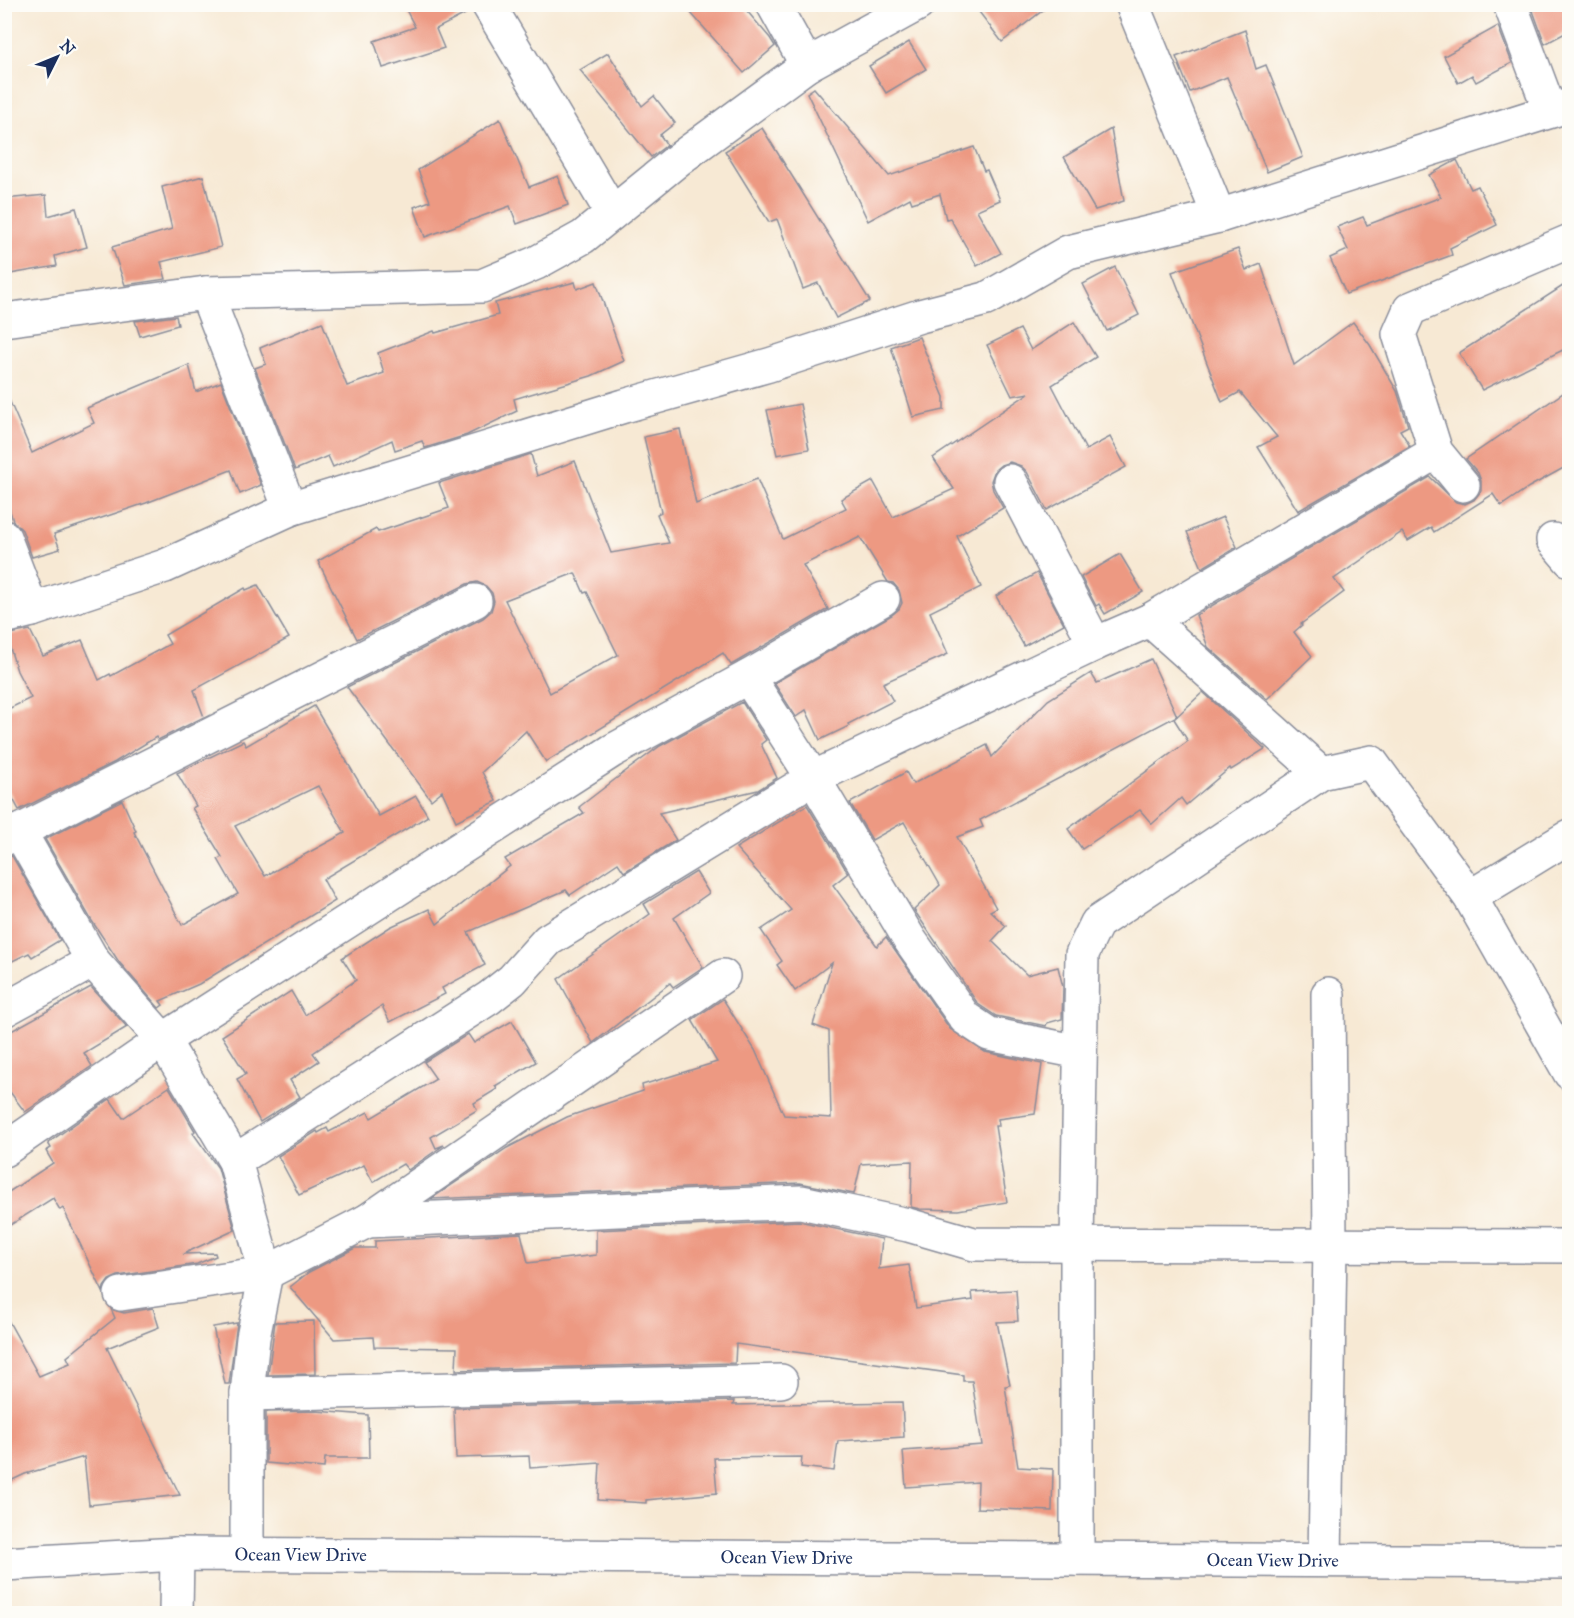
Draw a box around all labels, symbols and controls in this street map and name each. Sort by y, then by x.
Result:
north arrow [27,27,87,87]
text: N [56,36,79,59]
street label: Ocean View Drive [234,1543,367,1566]
street label: Ocean View Drive [720,1546,853,1569]
street label: Ocean View Drive [1206,1549,1339,1572]

